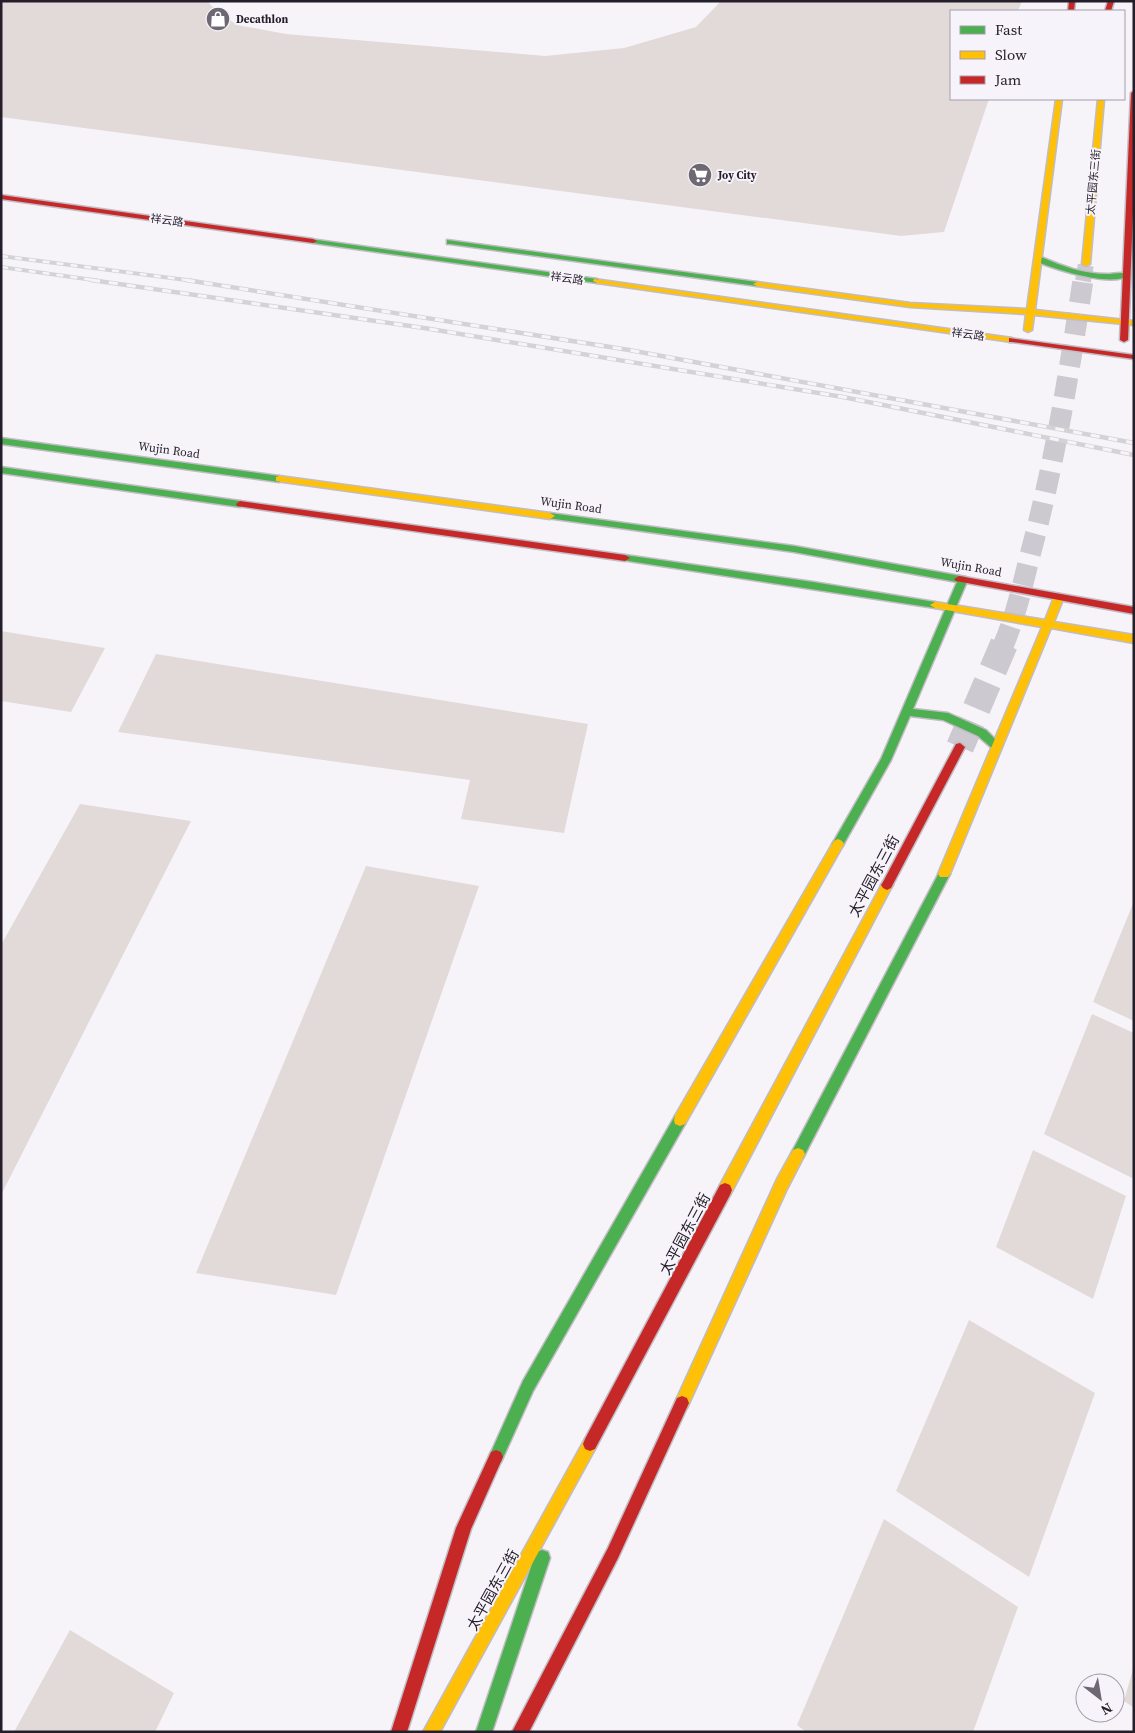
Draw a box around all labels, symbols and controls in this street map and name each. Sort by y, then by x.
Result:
shop icon: Decathlon [205,6,231,32]
legend [950,10,1125,100]
place label: Decathlon [236,12,288,27]
text: Fast [995,19,1022,40]
text: Slow [995,44,1027,65]
text: Jam [994,69,1022,90]
street label: 太平园东三街 [1083,149,1104,216]
supermarket icon: Joy City [687,162,713,188]
place label: Joy City [717,168,757,183]
street label: 祥云路 [150,211,184,230]
street label: 祥云路 [550,269,584,288]
street label: 祥云路 [951,325,985,344]
street label: Wujin Road [137,438,201,462]
street label: Wujin Road [539,493,603,517]
street label: Wujin Road [939,554,1003,580]
street label: 太平园东三街 [843,831,904,920]
street label: 太平园东三街 [654,1189,715,1278]
street label: 太平园东三街 [462,1545,524,1634]
north arrow [1075,1673,1125,1723]
text: N [1097,1698,1116,1720]

